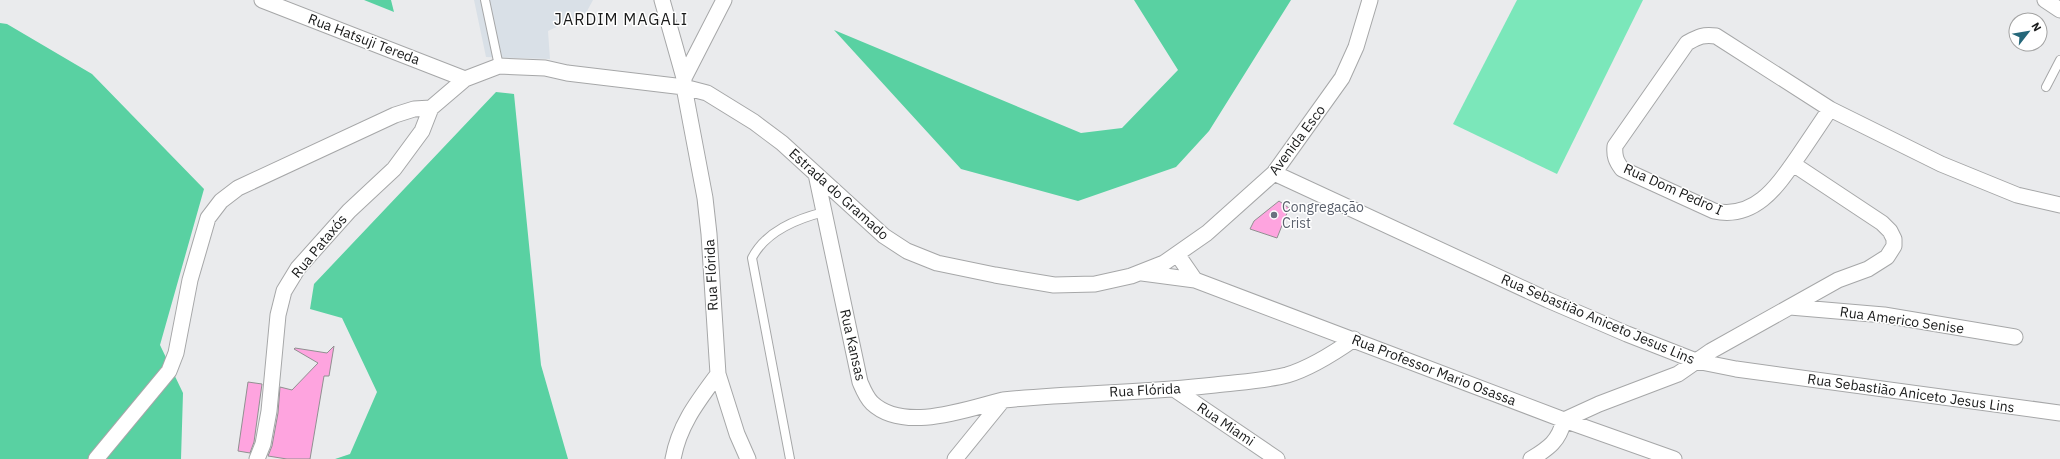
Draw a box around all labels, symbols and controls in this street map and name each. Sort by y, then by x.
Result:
street label: Rua Hatsuji Tereda [306,9,423,69]
district label: JARDIM MAGALI [554,9,688,29]
north arrow [2008,12,2048,52]
text: N [2029,20,2045,34]
street label: Avenida Esco [1265,101,1329,179]
street label: Estrada do Gramado [785,144,893,244]
street label: Rua Dom Pedro I [1621,159,1725,219]
place label: Congregação Crist [1282,198,1364,232]
street label: Rua Pataxós [287,210,351,281]
marker: Congregação Crist [1269,210,1279,220]
street label: Rua Flórida [700,238,722,311]
street label: Rua Sebastião Aniceto Jesus Lins [1498,270,1698,368]
street label: Rua Americo Senise [1839,302,1965,338]
street label: Rua Kansas [836,307,870,383]
street label: Rua Professor Mario Osassa [1349,330,1519,410]
street label: Rua Sebastião Aniceto Jesus Lins [1806,370,2016,416]
street label: Rua Flórida [1109,379,1182,401]
street label: Rua Miami [1194,398,1258,450]

